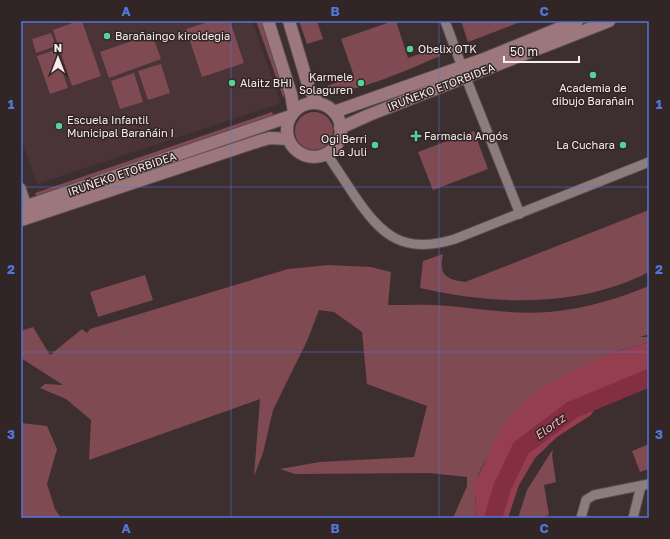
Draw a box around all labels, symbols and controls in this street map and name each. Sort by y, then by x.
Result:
text: A [121,3,131,19]
text: B [330,3,340,19]
text: C [539,3,549,19]
place label: Barañaingo kiroldegia [115,29,230,42]
marker: Barañaingo kiroldegia [102,31,112,41]
north arrow [38,38,78,78]
scale bar [504,38,579,64]
text: N [54,41,62,54]
place label: Obelix OTK [418,42,477,55]
marker: Obelix OTK [405,44,415,54]
text: 50 m [510,44,538,59]
street label: IRUÑEKO ETORBIDEA [385,60,497,113]
place label: Karmele Solaguren [299,70,353,96]
marker: Academia de dibujo Barañain [588,70,598,80]
place label: Alaitz BHI [240,76,292,89]
marker: Alaitz BHI [227,78,237,88]
marker: Karmele Solaguren [356,78,366,88]
place label: Academia de dibujo Barañain [552,81,634,107]
text: 1 [8,96,15,112]
text: 1 [656,96,663,112]
place label: Escuela Infantil Municipal Barañáin I [67,113,174,139]
marker: Escuela Infantil Municipal Barañáin I [54,121,64,131]
place label: Farmacia Angós [424,129,508,142]
marker: Farmacia Angós [411,131,421,141]
place label: Ogi Berri La Juli [321,132,367,158]
place label: La Cuchara [556,138,615,151]
marker: Ogi Berri La Juli [370,140,380,150]
marker: La Cuchara [618,140,628,150]
street label: IRUÑEKO ETORBIDEA [66,149,178,198]
text: 2 [7,261,15,277]
text: 2 [655,261,663,277]
water label: Elortz [531,409,570,443]
text: 3 [7,426,15,442]
text: 3 [655,426,663,442]
text: A [121,520,131,536]
text: B [330,520,340,536]
text: C [539,520,549,536]

